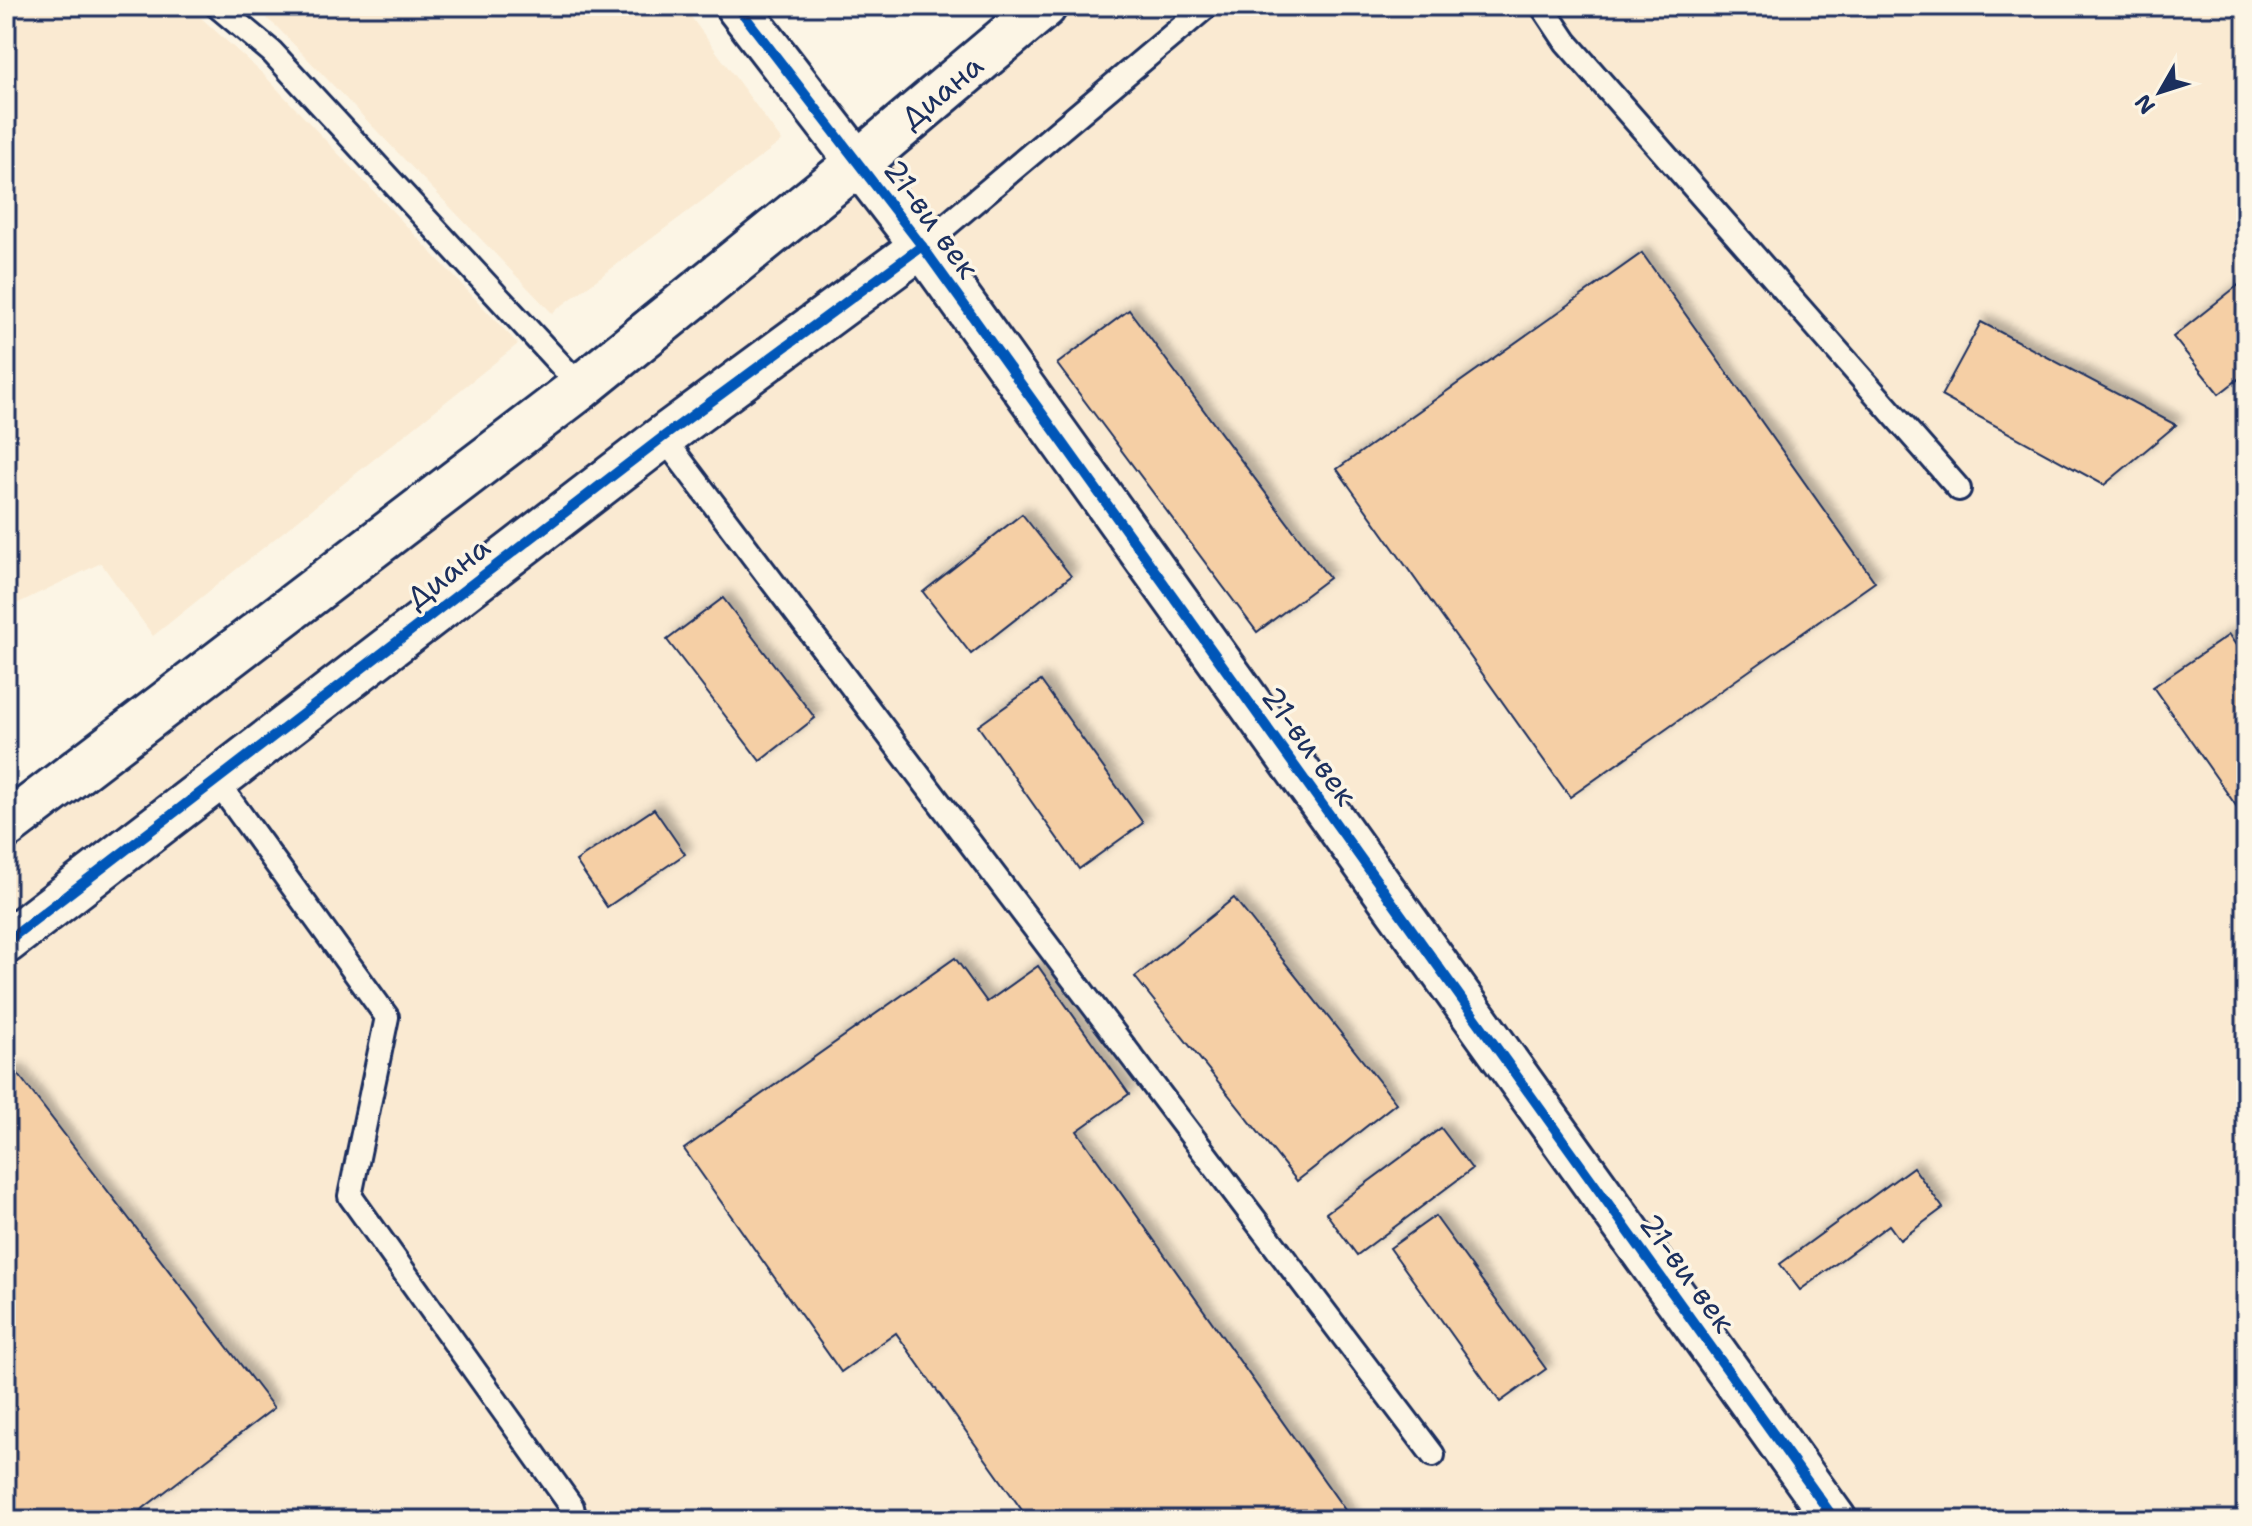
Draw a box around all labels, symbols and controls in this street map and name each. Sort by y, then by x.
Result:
street label: Диана [892,45,992,138]
north arrow [2120,52,2200,132]
text: N [2128,88,2162,120]
street label: 21-ви век [874,151,989,287]
street label: Диана [397,527,499,618]
street label: 21-ви век [1252,678,1367,814]
street label: 21-ви век [1630,1205,1745,1341]

